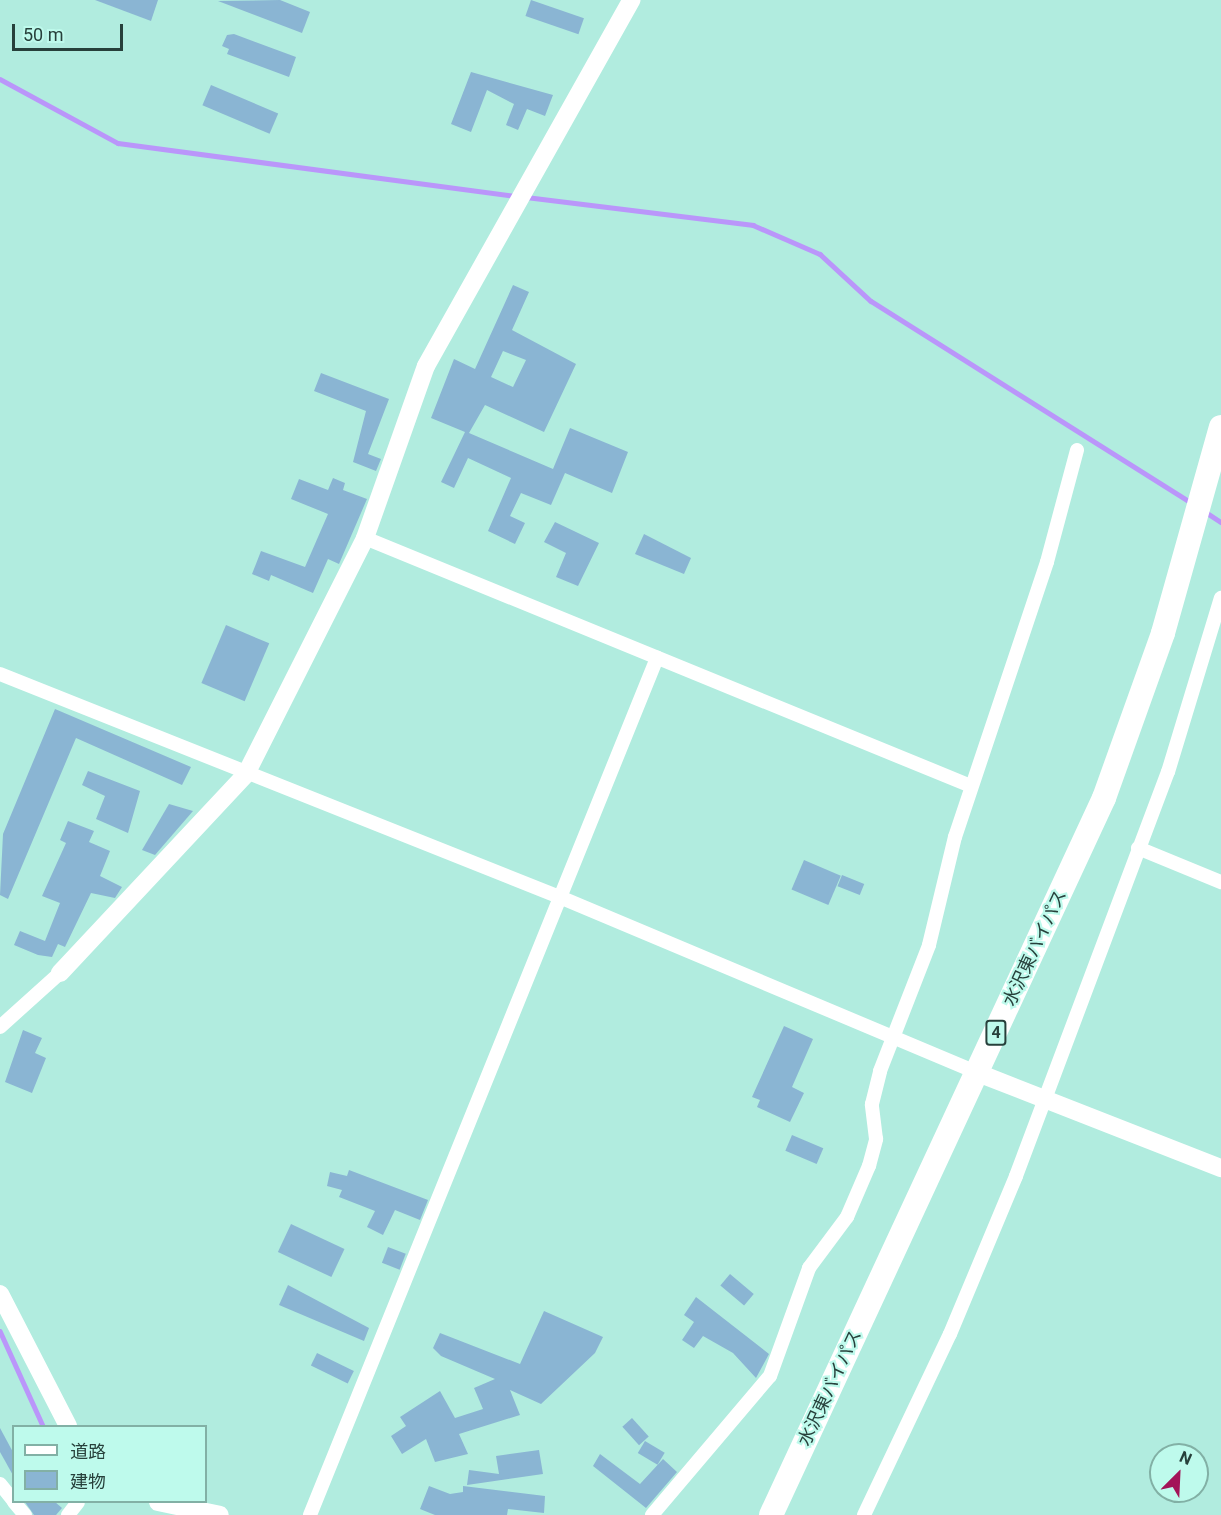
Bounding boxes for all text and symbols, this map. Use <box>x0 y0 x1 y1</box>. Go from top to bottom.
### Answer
scale bar <box>15 12 126 50</box>
text: 50 m <box>23 24 63 45</box>
street label: 水沢東バイパス <box>999 886 1071 1010</box>
road number: 4 <box>984 1020 1008 1046</box>
street label: 水沢東バイパス <box>794 1326 866 1450</box>
legend <box>12 1425 207 1503</box>
text: 道路 <box>70 1441 106 1462</box>
north arrow <box>1149 1443 1209 1503</box>
text: N <box>1177 1447 1195 1469</box>
text: 建物 <box>70 1471 106 1492</box>

